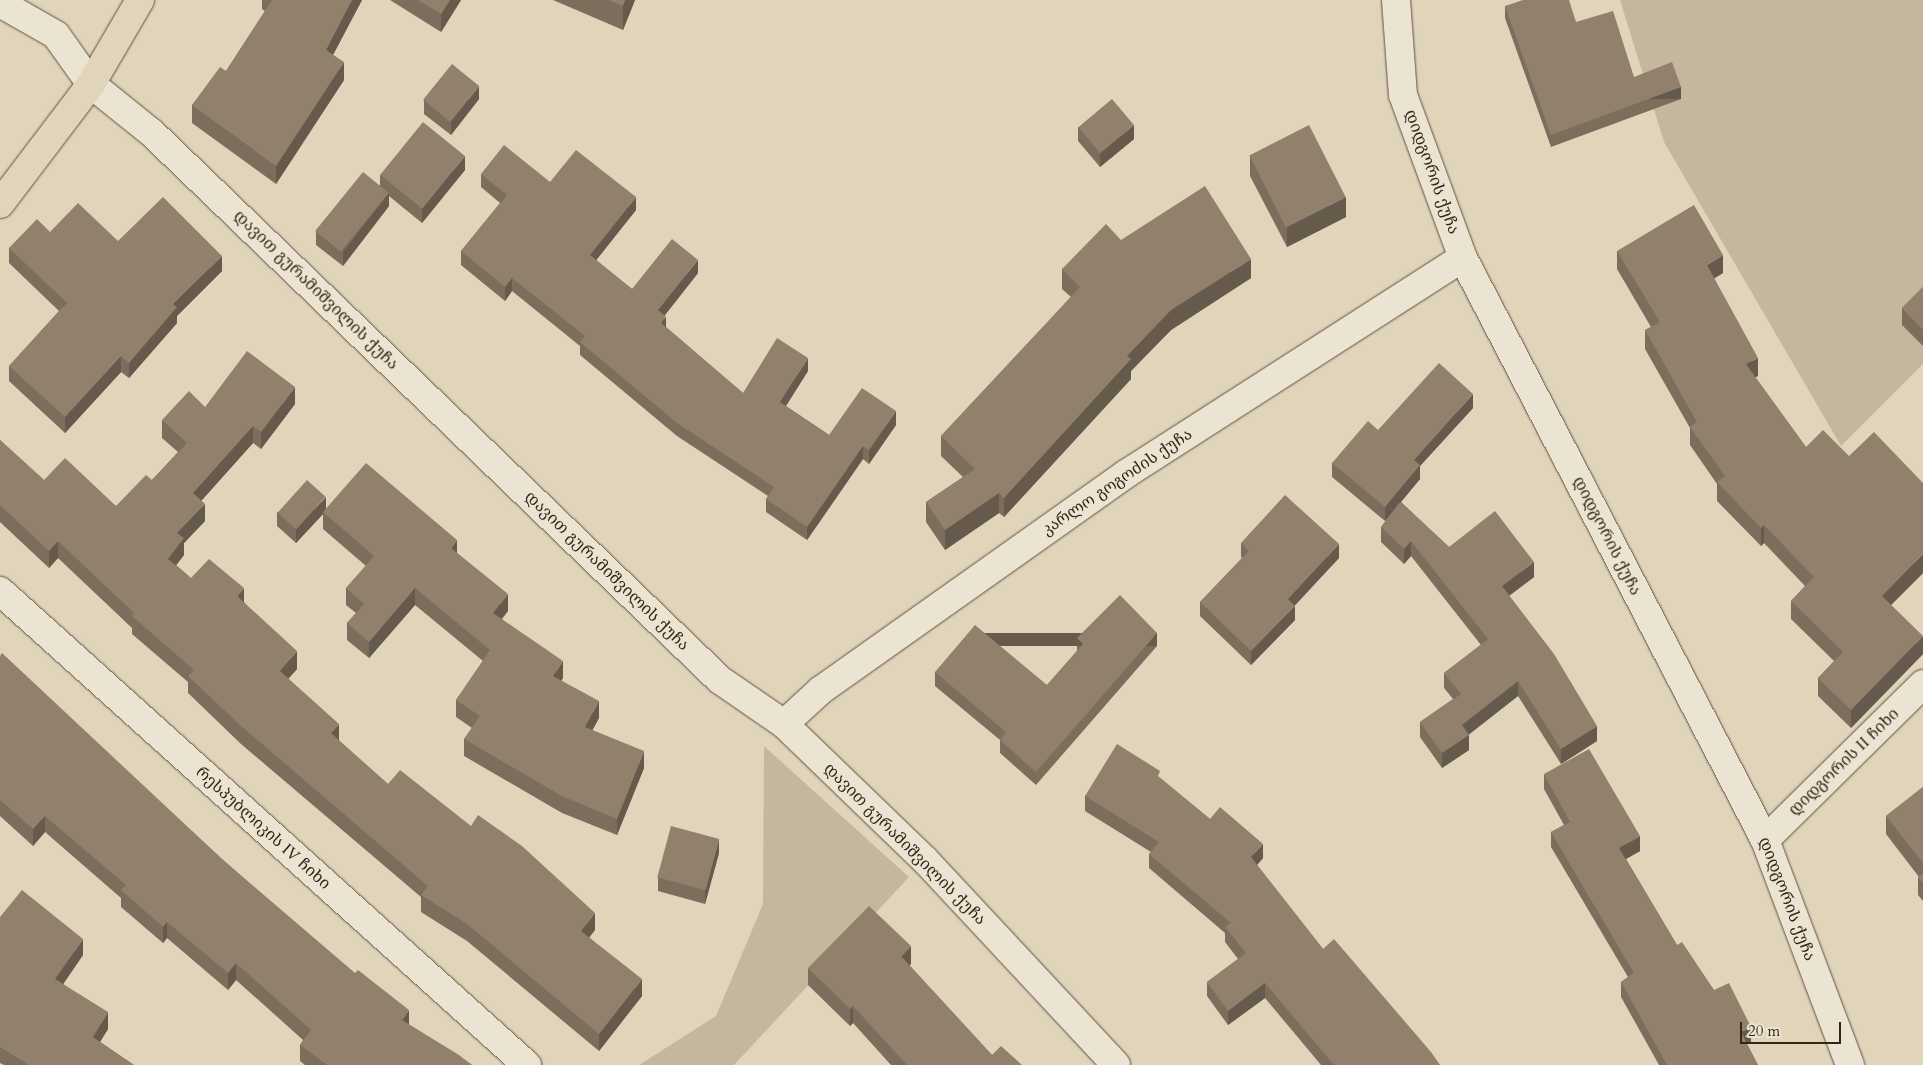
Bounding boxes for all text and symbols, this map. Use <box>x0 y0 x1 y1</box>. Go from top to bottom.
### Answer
street label: დიდგორის ქუჩა <box>1401 107 1463 237</box>
street label: დავით გურამიშვილის ქუჩა <box>230 206 402 374</box>
street label: კარლო გოგოძის ქუჩა <box>1038 424 1196 540</box>
street label: დიდგორის ქუჩა <box>1569 473 1645 599</box>
street label: დავით გურამიშვილის ქუჩა <box>521 487 693 655</box>
street label: დიდგორის II ჩიხი <box>1785 704 1903 820</box>
street label: დავით გურამიშვილის ქუჩა <box>820 759 990 929</box>
street label: რესპუბლიკის IV ჩიხი <box>192 762 334 894</box>
street label: დიდგორის ქუჩა <box>1755 834 1819 964</box>
scale bar <box>1743 1012 1844 1044</box>
text: 20 m <box>1748 1021 1780 1041</box>

